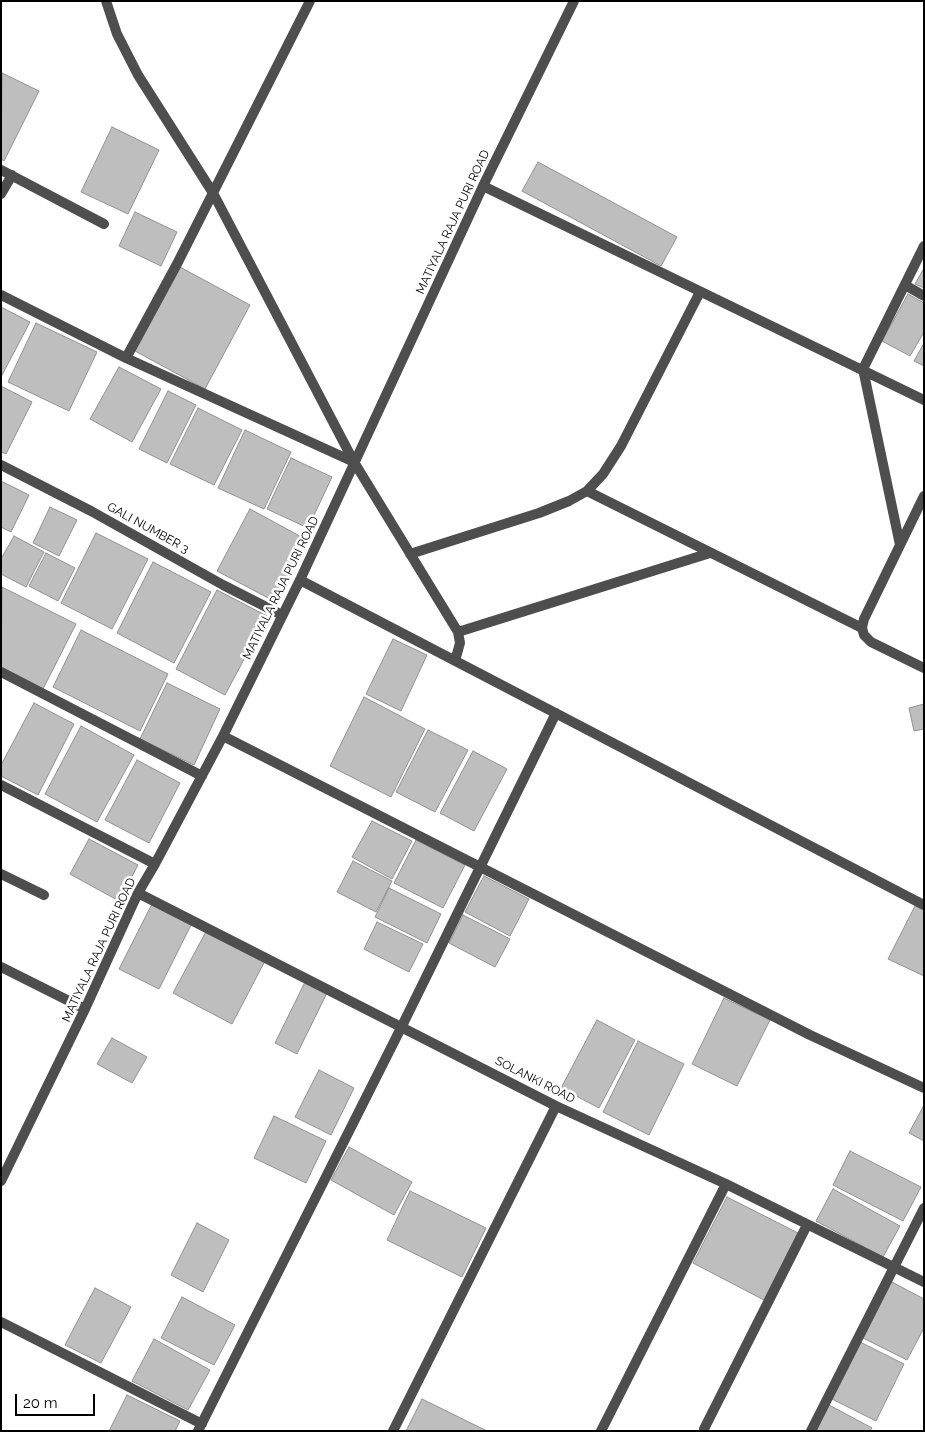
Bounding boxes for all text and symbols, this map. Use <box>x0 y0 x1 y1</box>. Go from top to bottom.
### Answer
street label: MATIYALA RAJA PURI ROAD <box>413 148 493 296</box>
street label: GALI NUMBER 3 <box>105 500 191 556</box>
street label: MATIYALA RAJA PURI ROAD <box>240 514 322 662</box>
street label: MATIYALA RAJA PURI ROAD <box>59 876 139 1024</box>
street label: SOLANKI ROAD <box>493 1054 577 1106</box>
scale bar <box>18 1384 98 1416</box>
text: 20 m <box>23 1394 58 1412</box>

